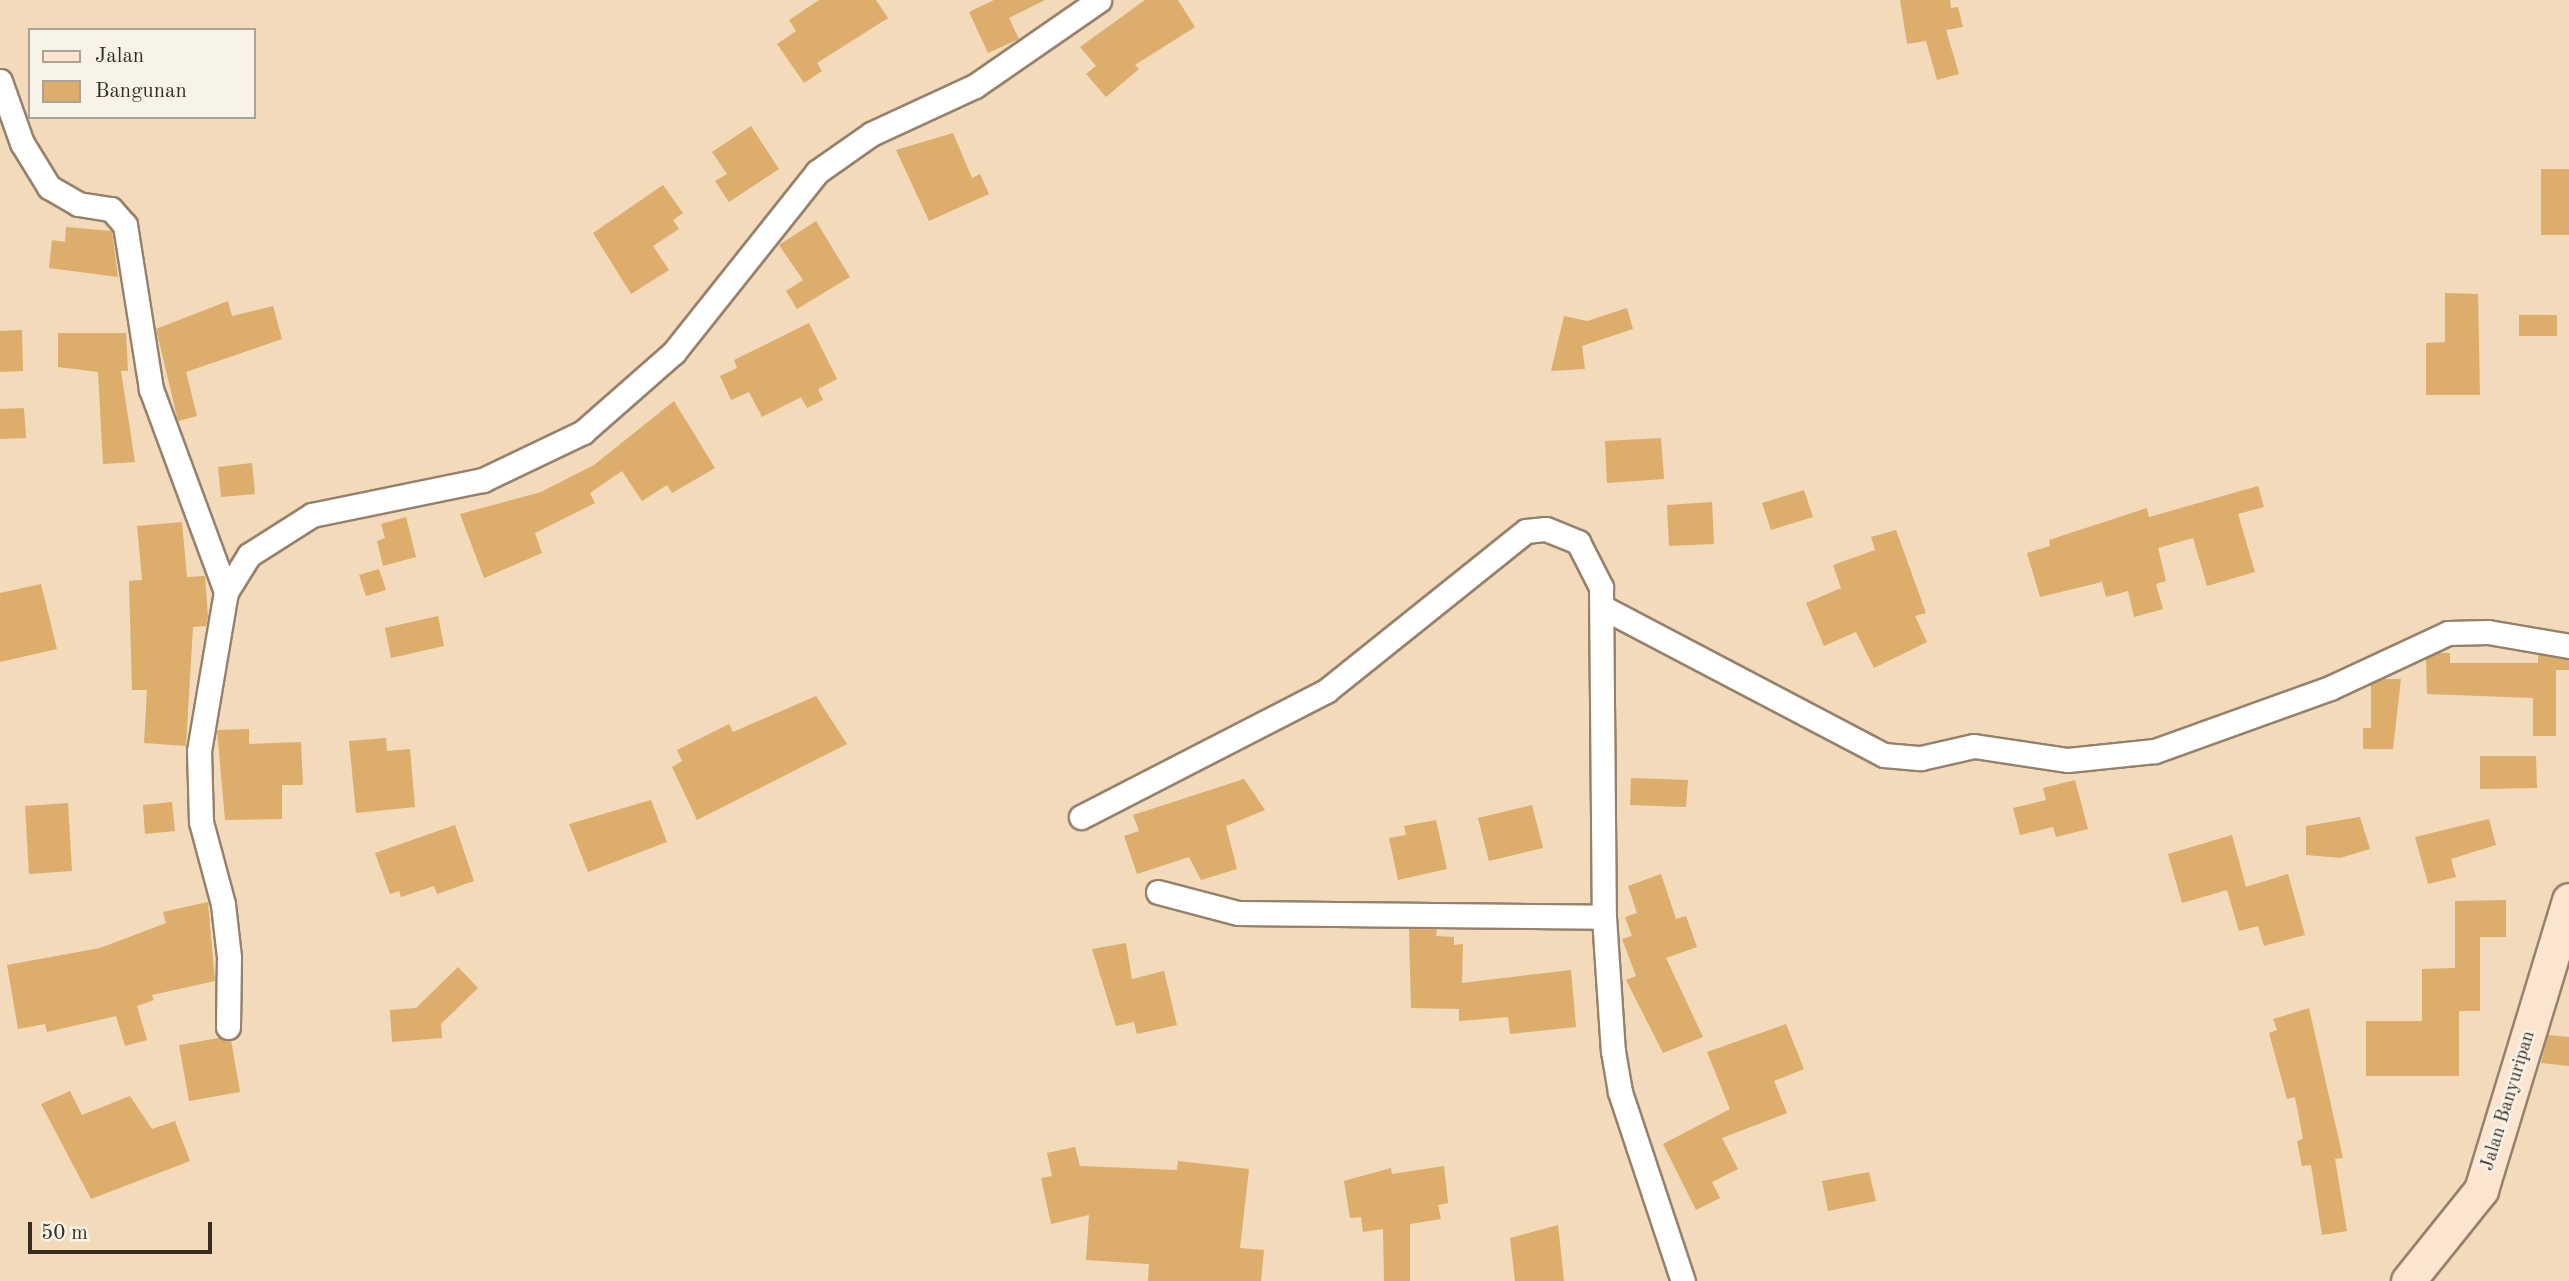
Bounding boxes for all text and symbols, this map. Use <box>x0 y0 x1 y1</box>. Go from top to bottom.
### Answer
legend <box>28 28 256 119</box>
text: Jalan <box>95 46 144 67</box>
text: Bangunan <box>95 81 187 102</box>
street label: Jalan Banyuripan <box>2477 1028 2541 1174</box>
scale bar <box>32 1208 215 1252</box>
text: 50 m <box>41 1223 88 1244</box>

